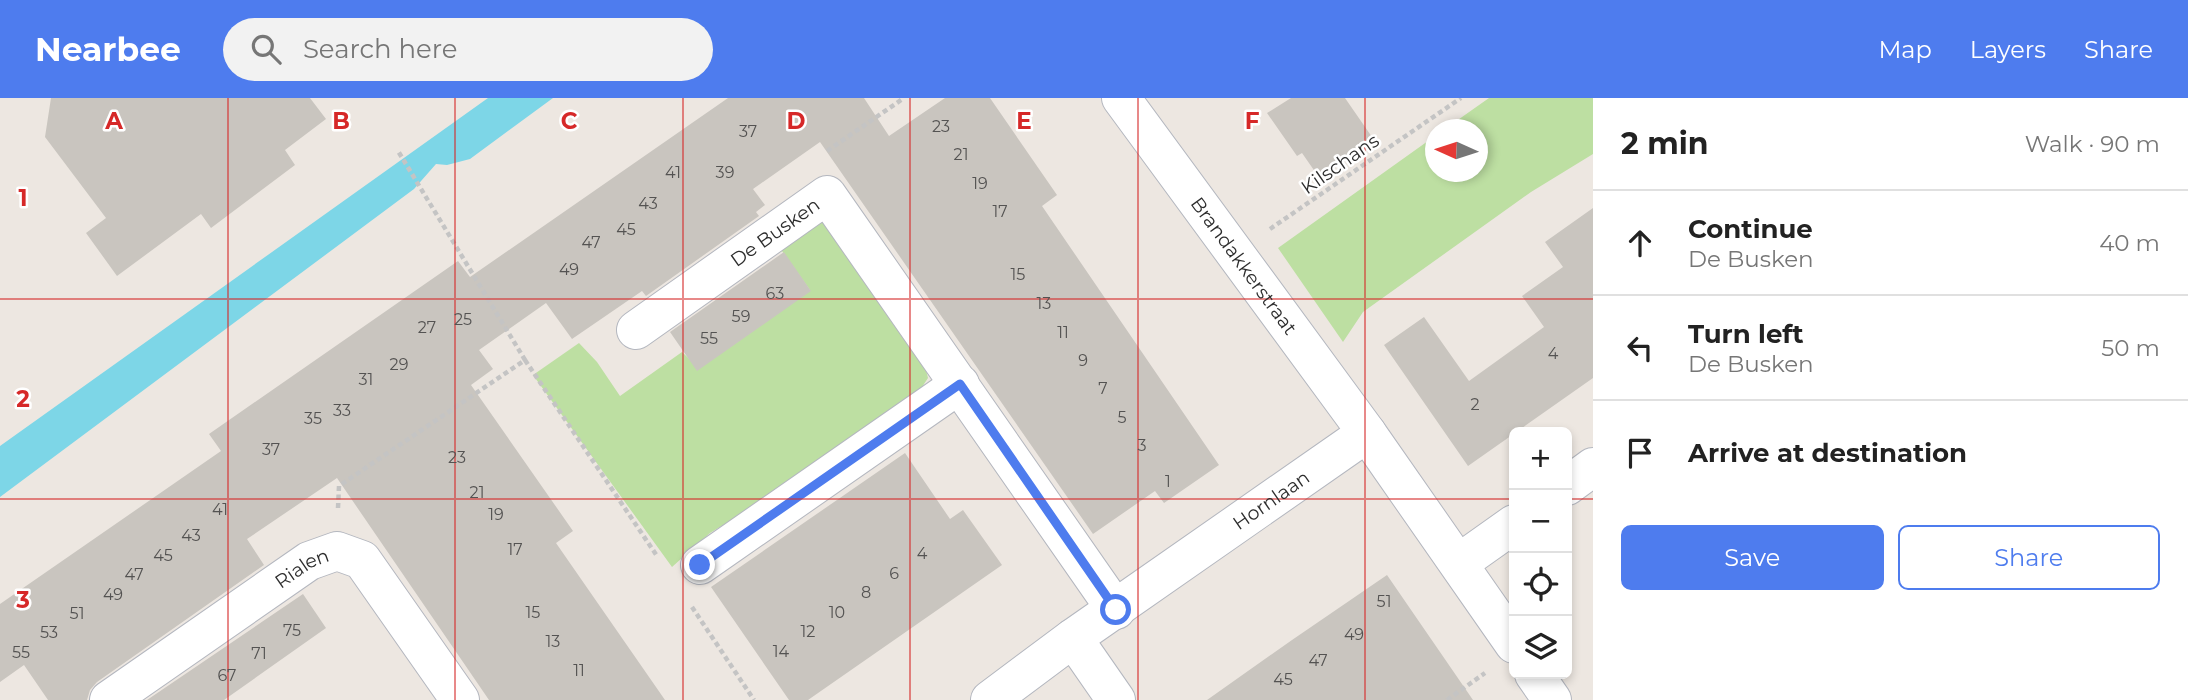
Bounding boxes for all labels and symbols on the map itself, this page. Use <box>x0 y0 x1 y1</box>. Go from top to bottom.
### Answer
text: A <box>104 107 123 135</box>
text: B <box>332 107 350 135</box>
text: C <box>561 107 578 135</box>
text: D <box>787 107 806 135</box>
text: E <box>1016 107 1032 135</box>
text: F <box>1245 107 1260 135</box>
house number: 23 <box>932 117 950 136</box>
north arrow <box>1425 119 1488 182</box>
house number: 37 <box>739 122 757 141</box>
street label: Kilschans <box>1297 129 1383 199</box>
house number: 21 <box>954 145 968 164</box>
house number: 41 <box>665 163 681 182</box>
house number: 39 <box>716 163 734 182</box>
house number: 19 <box>972 174 988 193</box>
text: 1 <box>18 184 28 212</box>
street label: Brandakkerstraat <box>1186 192 1302 339</box>
street label: De Busken <box>726 193 824 271</box>
house number: 43 <box>638 194 658 213</box>
house number: 17 <box>992 202 1008 221</box>
house number: 45 <box>616 220 636 239</box>
house number: 47 <box>581 233 601 252</box>
house number: 49 <box>559 260 579 279</box>
house number: 15 <box>1011 265 1025 284</box>
house number: 63 <box>766 284 784 303</box>
house number: 13 <box>1037 294 1051 313</box>
house number: 59 <box>732 307 750 326</box>
house number: 25 <box>454 310 472 329</box>
house number: 27 <box>418 318 436 337</box>
house number: 11 <box>1057 323 1069 342</box>
house number: 55 <box>700 329 718 348</box>
house number: 4 <box>1548 344 1559 363</box>
house number: 9 <box>1078 351 1088 370</box>
house number: 29 <box>390 355 408 374</box>
house number: 31 <box>359 370 373 389</box>
house number: 7 <box>1098 379 1108 398</box>
text: 2 <box>16 385 30 413</box>
house number: 2 <box>1470 395 1480 414</box>
house number: 33 <box>333 401 351 420</box>
house number: 5 <box>1117 408 1127 427</box>
house number: 35 <box>304 409 322 428</box>
house number: 3 <box>1137 436 1147 455</box>
house number: 37 <box>262 440 280 459</box>
house number: 23 <box>448 448 466 467</box>
street label: Hornlaan <box>1228 465 1314 535</box>
house number: 1 <box>1165 472 1171 491</box>
house number: 21 <box>470 483 484 502</box>
house number: 41 <box>212 500 228 519</box>
house number: 19 <box>488 505 504 524</box>
house number: 43 <box>181 526 201 545</box>
house number: 17 <box>507 540 523 559</box>
street label: Rialen <box>270 543 332 593</box>
house number: 4 <box>917 544 928 563</box>
house number: 45 <box>153 546 173 565</box>
route end <box>684 549 715 580</box>
house number: 6 <box>889 564 899 583</box>
house number: 47 <box>124 565 144 584</box>
house number: 8 <box>861 583 871 602</box>
house number: 49 <box>103 585 123 604</box>
text: 3 <box>15 586 30 614</box>
house number: 51 <box>1377 592 1391 611</box>
route start <box>1100 594 1131 625</box>
house number: 15 <box>526 603 540 622</box>
house number: 10 <box>829 603 845 622</box>
house number: 51 <box>70 604 84 623</box>
house number: 75 <box>283 621 301 640</box>
house number: 12 <box>801 622 815 641</box>
house number: 53 <box>40 623 58 642</box>
house number: 49 <box>1344 625 1364 644</box>
house number: 13 <box>546 632 560 651</box>
house number: 14 <box>773 642 790 661</box>
house number: 55 <box>12 643 30 662</box>
house number: 71 <box>251 644 267 663</box>
house number: 47 <box>1308 651 1328 670</box>
house number: 11 <box>573 661 585 680</box>
house number: 67 <box>217 666 237 685</box>
house number: 45 <box>1273 670 1293 689</box>

